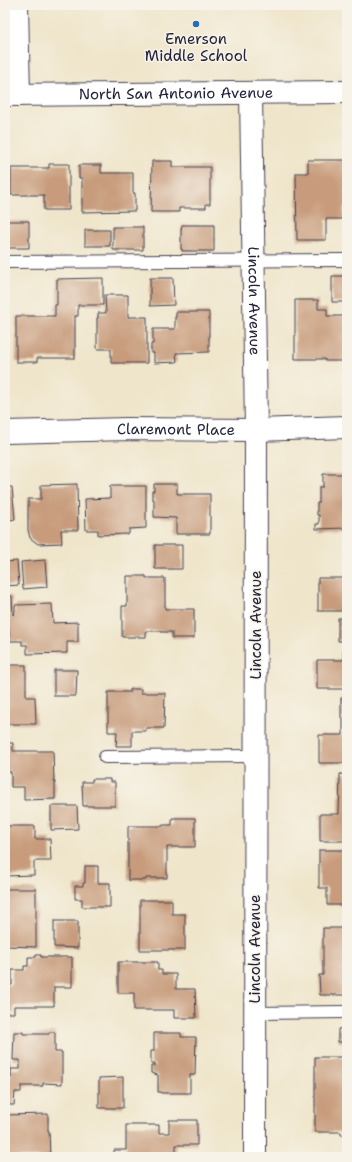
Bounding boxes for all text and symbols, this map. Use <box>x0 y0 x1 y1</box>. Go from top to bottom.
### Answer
marker: Emerson Middle School <box>191 19 201 29</box>
place label: Emerson Middle School <box>145 29 248 66</box>
street label: North San Antonio Avenue <box>79 83 273 104</box>
street label: Lincoln Avenue <box>243 246 265 356</box>
street label: Claremont Place <box>117 419 235 440</box>
street label: Lincoln Avenue <box>246 571 266 679</box>
street label: Lincoln Avenue <box>245 895 265 1003</box>

